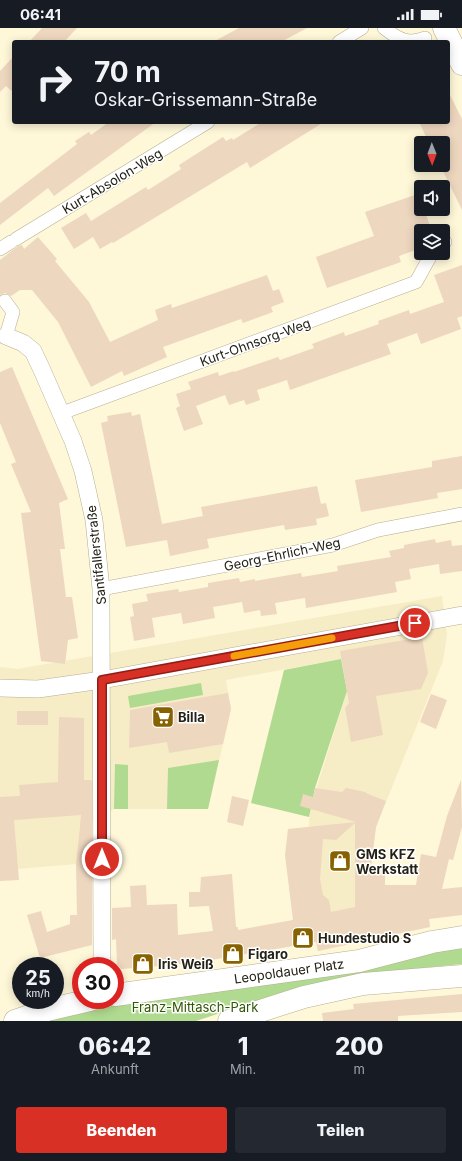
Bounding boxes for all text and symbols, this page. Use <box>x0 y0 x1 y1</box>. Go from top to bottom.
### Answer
text: 06:41 <box>20 5 61 24</box>
text: 70 m <box>94 55 161 89</box>
icon: right <box>28 56 80 108</box>
text: Oskar-Grissemann-Straße <box>94 89 317 110</box>
north arrow <box>414 136 450 172</box>
map controls <box>414 136 450 260</box>
street label: Kurt-Absolon-Weg <box>59 145 165 217</box>
button: sound <box>414 180 450 216</box>
button: layers <box>414 224 450 260</box>
street label: Kurt-Ohnsorg-Weg <box>197 315 313 369</box>
street label: Santifallerstraße <box>83 504 109 606</box>
street label: Georg-Ehrlich-Weg <box>222 534 342 574</box>
pin <box>398 606 432 640</box>
icon: arrive <box>404 612 426 634</box>
supermarket icon: Billa <box>150 704 176 730</box>
place label: Billa <box>178 709 205 725</box>
position arrow <box>81 838 123 880</box>
place label: GMS KFZ Werkstatt <box>356 846 419 877</box>
shop icon: GMS KFZ Werkstatt <box>327 848 353 874</box>
shop icon: Hundestudio S <box>290 925 316 951</box>
place label: Hundestudio S <box>318 930 411 946</box>
shop icon: Figaro <box>220 941 246 967</box>
place label: Figaro <box>248 946 288 962</box>
shop icon: Iris Weiß <box>130 951 156 977</box>
street label: Leopoldauer Platz <box>233 955 345 987</box>
place label: Iris Weiß <box>158 956 214 972</box>
speed limit sign: 30 <box>72 957 124 1009</box>
text: 25 <box>25 966 51 990</box>
text: km/h <box>26 987 50 999</box>
park label: Franz-Mittasch-Park <box>132 999 258 1015</box>
text: 06:42 <box>79 1032 151 1061</box>
text: 1 <box>238 1032 248 1061</box>
text: 200 <box>335 1032 383 1061</box>
text: Ankunft <box>91 1061 139 1077</box>
text: Min. <box>230 1061 256 1077</box>
text: m <box>353 1061 365 1077</box>
button: Beenden <box>16 1107 227 1153</box>
button: Teilen <box>235 1107 446 1153</box>

